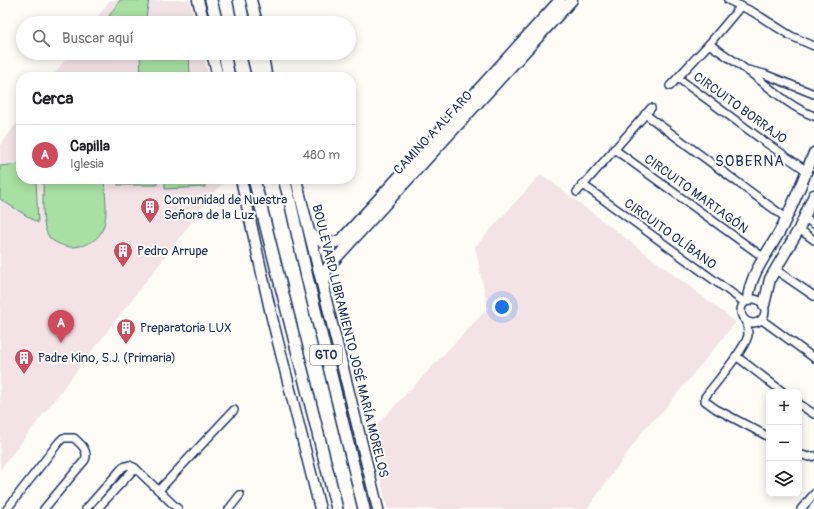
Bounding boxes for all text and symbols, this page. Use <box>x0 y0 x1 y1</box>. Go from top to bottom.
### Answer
search box <box>16 16 356 60</box>
icon: search <box>30 27 52 49</box>
text: Buscar aquí <box>62 29 134 48</box>
street label: CIRCUITO BORRAJO <box>690 69 790 147</box>
text: Cerca <box>32 88 73 109</box>
street label: CAMINO A ALFARO <box>390 88 476 178</box>
text: Capilla <box>70 137 110 156</box>
text: A <box>41 147 49 163</box>
text: 480 m <box>303 147 340 163</box>
street label: CIRCUITO MARTAGÓN <box>641 151 751 237</box>
district label: SOBERNA <box>715 152 785 171</box>
text: Iglesia <box>70 156 104 172</box>
place label: Comunidad de Nuestra Señora de la Luz <box>164 192 287 223</box>
street label: CIRCUITO OLÍBANO <box>621 195 719 273</box>
building icon: Comunidad de Nuestra Señora de la Luz <box>139 196 161 224</box>
street label: BOULEVARD LIBRAMIENTO JOSÉ MARÍA MORELOS <box>308 203 392 479</box>
building icon: Pedro Arrupe <box>112 240 134 268</box>
place label: Pedro Arrupe <box>137 243 209 259</box>
your location <box>492 297 512 317</box>
pin: A <box>48 310 74 343</box>
building icon: Preparatoria LUX <box>115 317 137 345</box>
place label: Preparatoria LUX <box>140 320 232 336</box>
road number: GTO <box>310 345 342 365</box>
building icon: Padre Kino, S.J. (Primaria) <box>13 347 35 375</box>
place label: Padre Kino, S.J. (Primaria) <box>38 350 176 366</box>
map controls <box>766 389 802 497</box>
button: + <box>766 389 802 425</box>
button: − <box>766 425 802 461</box>
button: layers <box>766 461 802 497</box>

